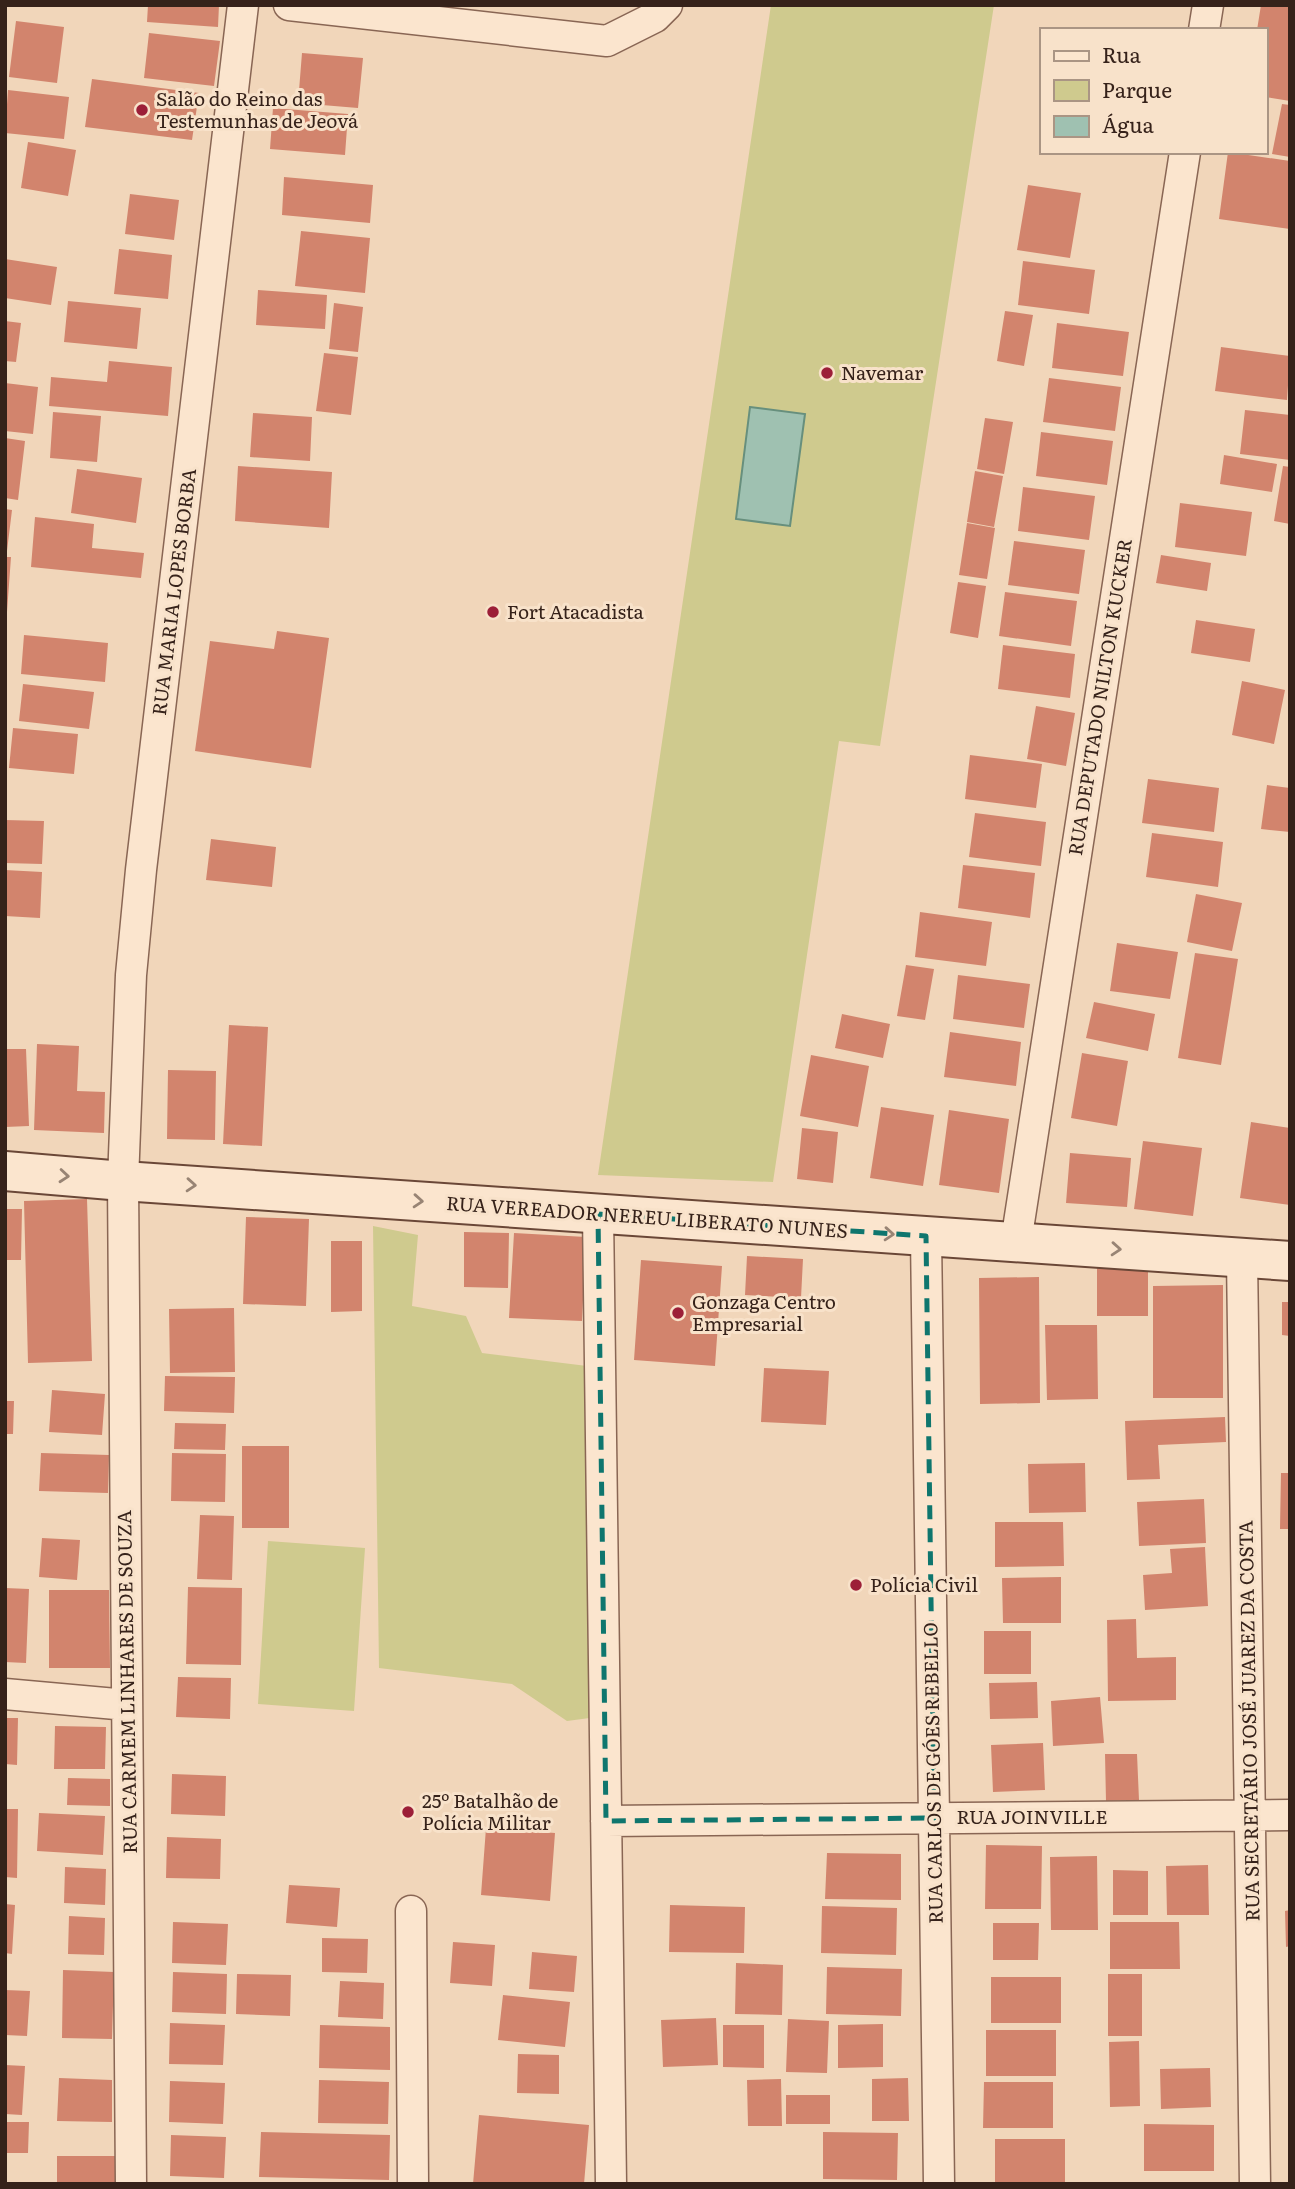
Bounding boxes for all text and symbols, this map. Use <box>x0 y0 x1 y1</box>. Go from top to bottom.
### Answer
legend <box>1040 28 1267 154</box>
text: Rua <box>1102 38 1142 69</box>
text: Parque <box>1102 73 1172 104</box>
place label: Salão do Reino das Testemunhas de Jeová <box>156 84 359 134</box>
marker: Salão do Reino das Testemunhas de Jeová <box>134 102 150 118</box>
text: Água <box>1102 108 1154 139</box>
place label: Navemar <box>841 358 923 386</box>
marker: Navemar <box>819 365 835 381</box>
street label: RUA MARIA LOPES BORBA <box>144 467 202 717</box>
street label: RUA DEPUTADO NILTON KUCKER <box>1060 536 1138 857</box>
place label: Fort Atacadista <box>507 597 645 625</box>
marker: Fort Atacadista <box>485 604 501 620</box>
one-way arrow <box>59 1168 70 1183</box>
one-way arrow <box>185 1178 196 1193</box>
street label: RUA VEREADOR NEREU LIBERATO NUNES <box>445 1188 849 1244</box>
one-way arrow <box>412 1193 423 1208</box>
one-way arrow <box>884 1226 895 1241</box>
one-way arrow <box>1111 1241 1122 1256</box>
place label: Gonzaga Centro Empresarial <box>692 1287 836 1337</box>
marker: Gonzaga Centro Empresarial <box>670 1305 686 1321</box>
street label: RUA CARMEM LINHARES DE SOUZA <box>109 1510 143 1854</box>
street label: RUA SECRETÁRIO JOSÉ JUAREZ DA COSTA <box>1231 1520 1265 1922</box>
place label: Polícia Civil <box>870 1570 978 1598</box>
marker: Polícia Civil <box>848 1577 864 1593</box>
street label: RUA CARLOS DE GÓES REBELLO <box>915 1622 949 1924</box>
place label: 25º Batalhão de Polícia Militar <box>422 1786 559 1836</box>
street label: RUA JOINVILLE <box>956 1802 1108 1830</box>
marker: 25º Batalhão de Polícia Militar <box>400 1804 416 1820</box>

